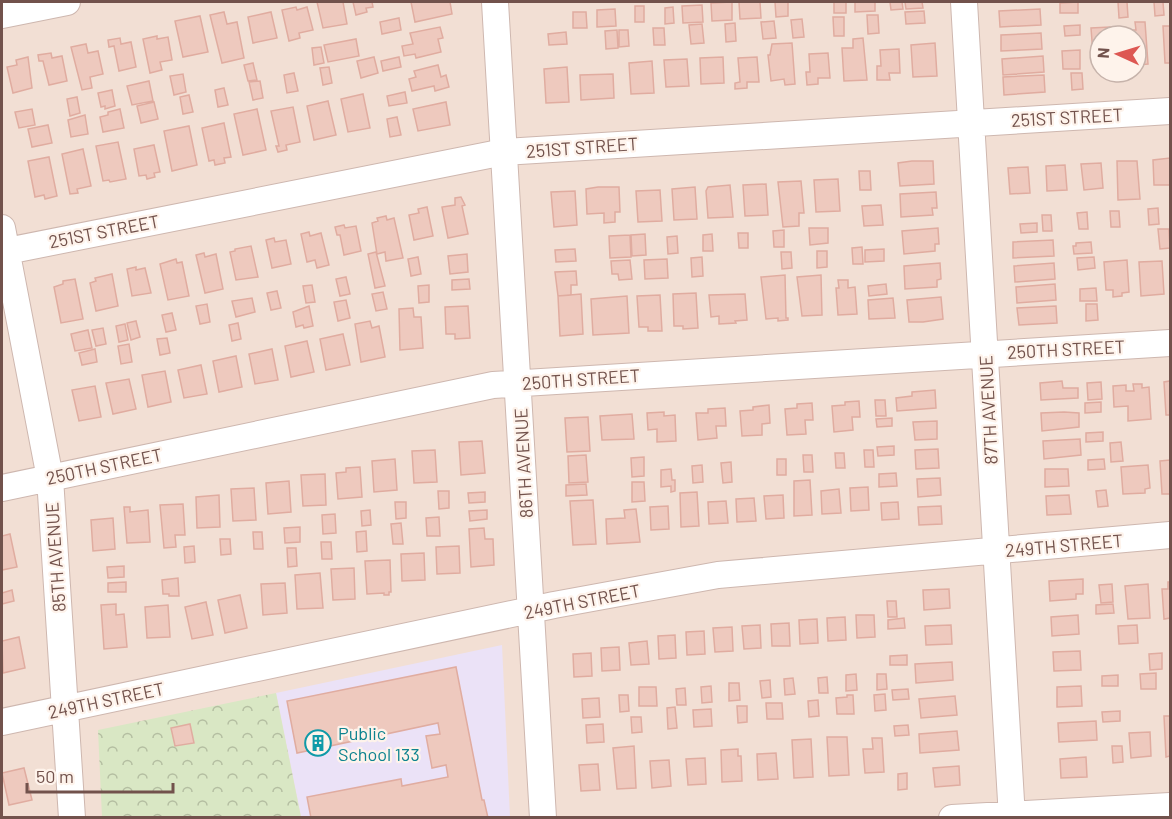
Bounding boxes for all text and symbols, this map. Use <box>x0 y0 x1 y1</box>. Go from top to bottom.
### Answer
north arrow <box>1088 24 1148 84</box>
text: N <box>1093 47 1112 59</box>
street label: 251ST STREET <box>1010 103 1124 131</box>
street label: 251ST STREET <box>525 132 639 162</box>
street label: 251ST STREET <box>47 210 161 252</box>
street label: 250TH STREET <box>1006 335 1126 363</box>
street label: 87TH AVENUE <box>974 355 1002 465</box>
street label: 250TH STREET <box>521 364 641 394</box>
street label: 86TH AVENUE <box>509 407 537 519</box>
street label: 250TH STREET <box>44 443 164 489</box>
street label: 85TH AVENUE <box>40 501 70 613</box>
street label: 249TH STREET <box>1004 529 1124 561</box>
street label: 249TH STREET <box>522 579 642 623</box>
street label: 249TH STREET <box>46 677 166 723</box>
place label: Public School 133 <box>338 722 420 765</box>
building icon: Public School 133 <box>303 728 333 758</box>
scale bar <box>27 756 172 794</box>
text: 50 m <box>36 765 74 787</box>

